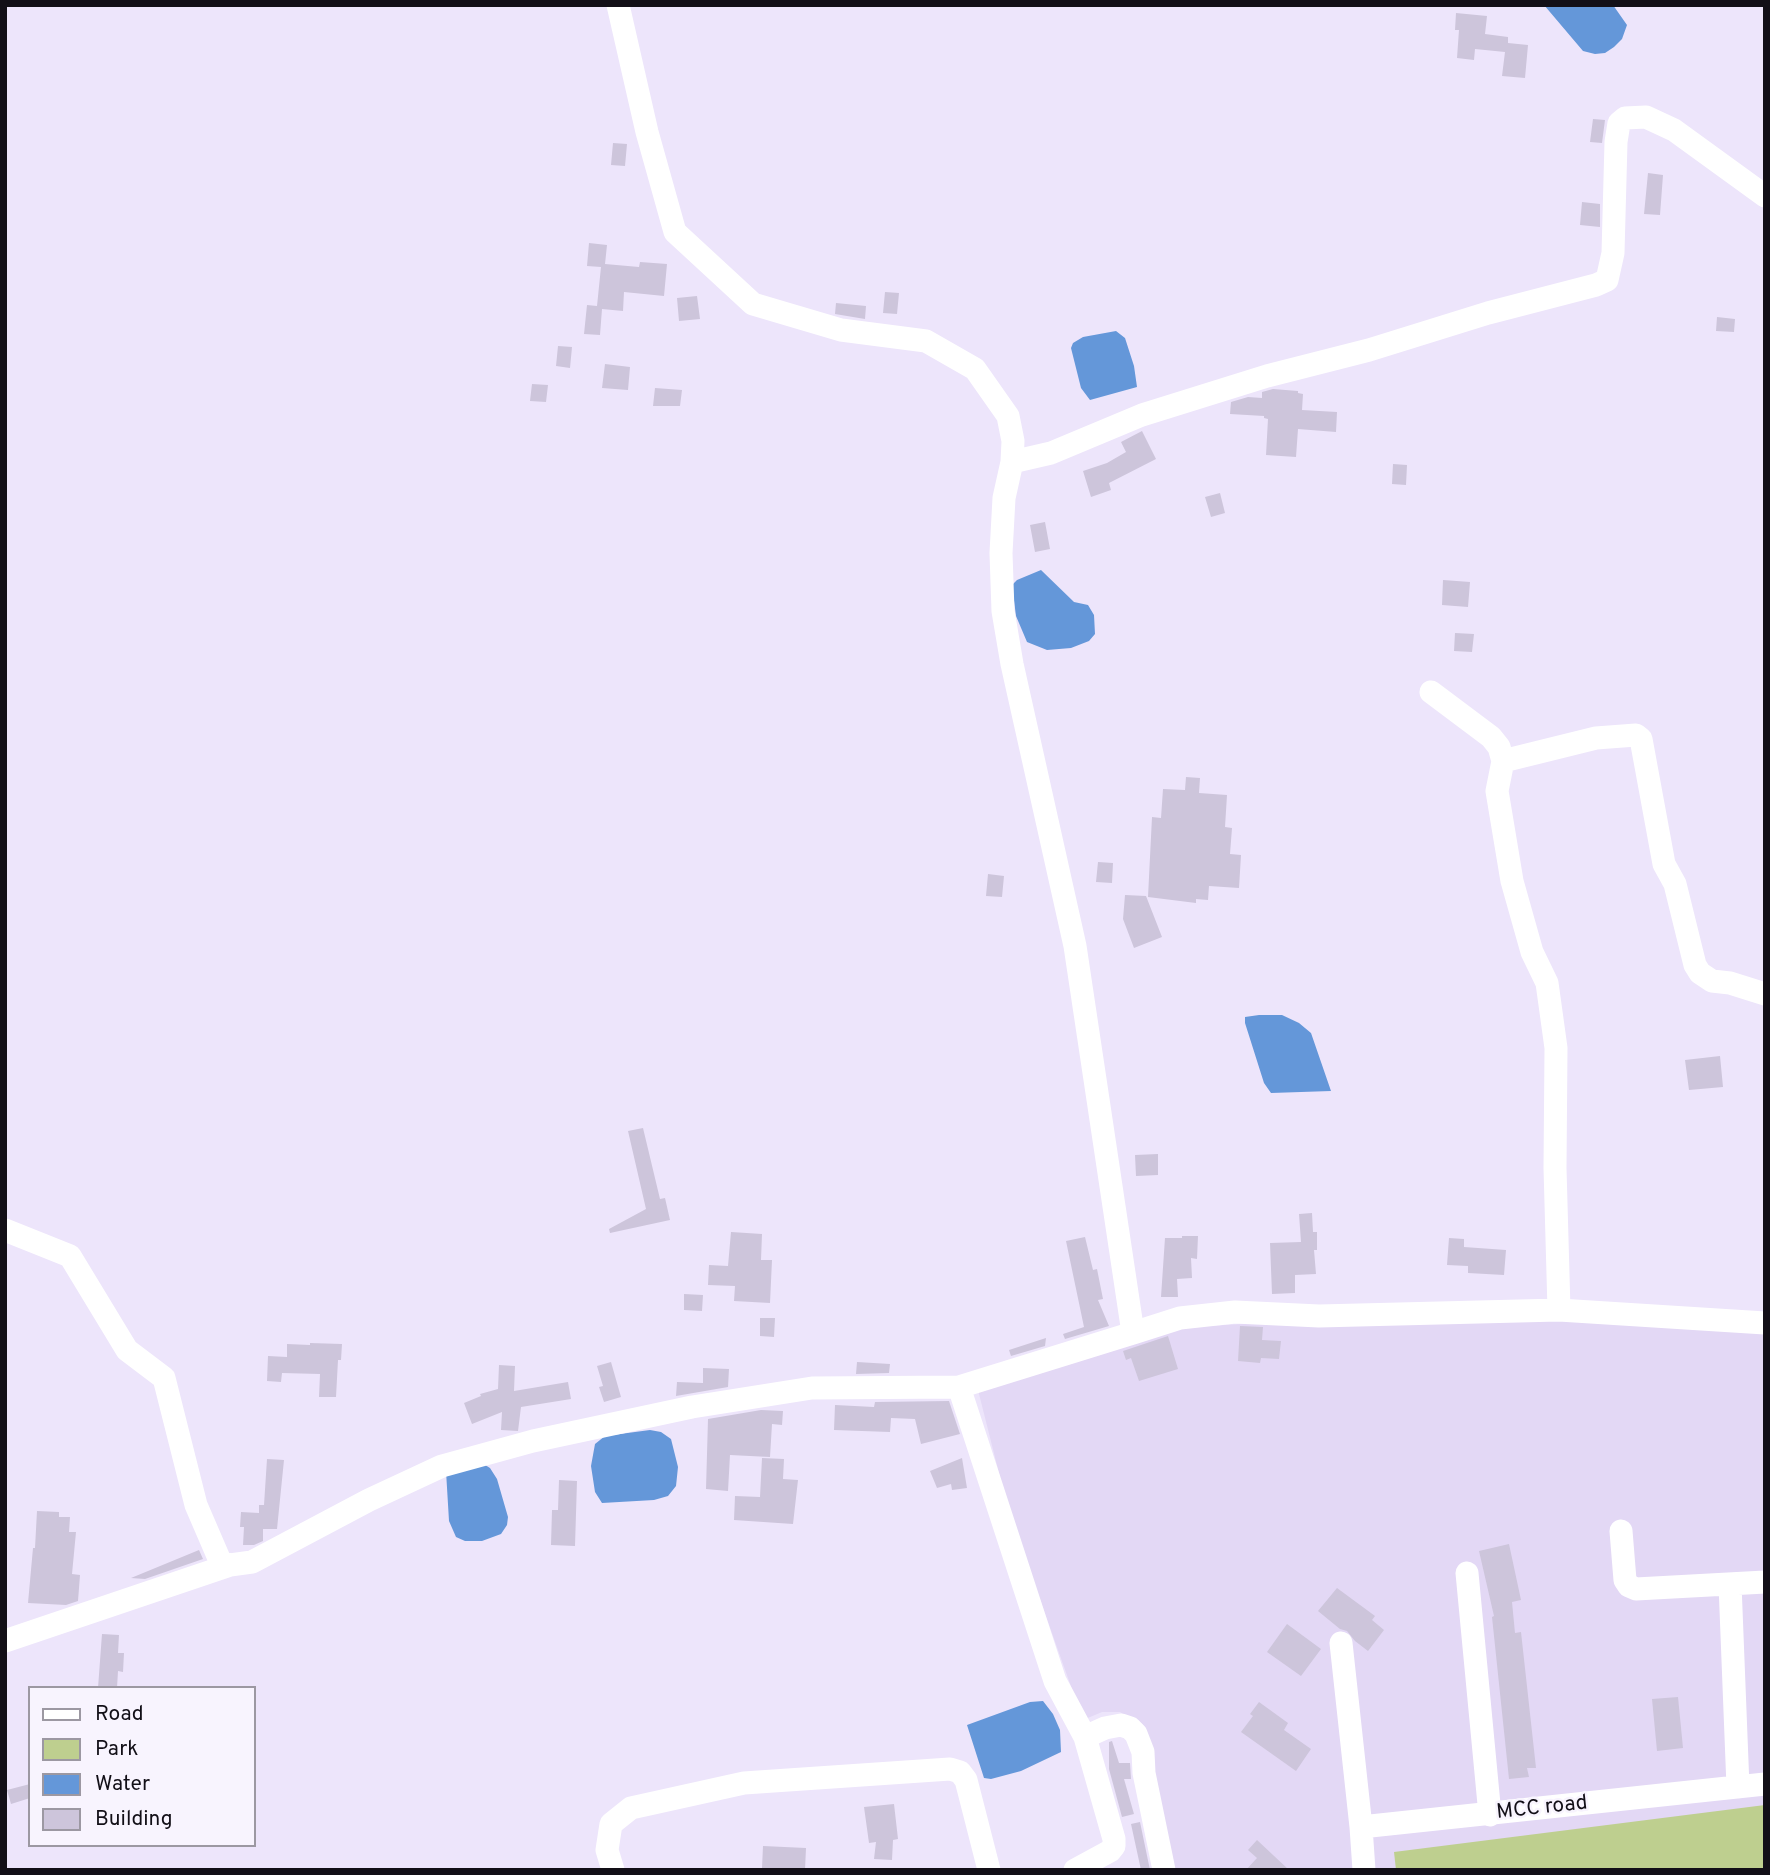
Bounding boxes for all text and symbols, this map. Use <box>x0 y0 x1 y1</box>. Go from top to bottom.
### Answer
legend <box>28 1686 256 1847</box>
text: Road <box>95 1701 144 1728</box>
text: Park <box>95 1736 138 1763</box>
text: Water <box>95 1771 150 1798</box>
street label: MCC road <box>1495 1792 1589 1826</box>
text: Building <box>95 1806 173 1833</box>

